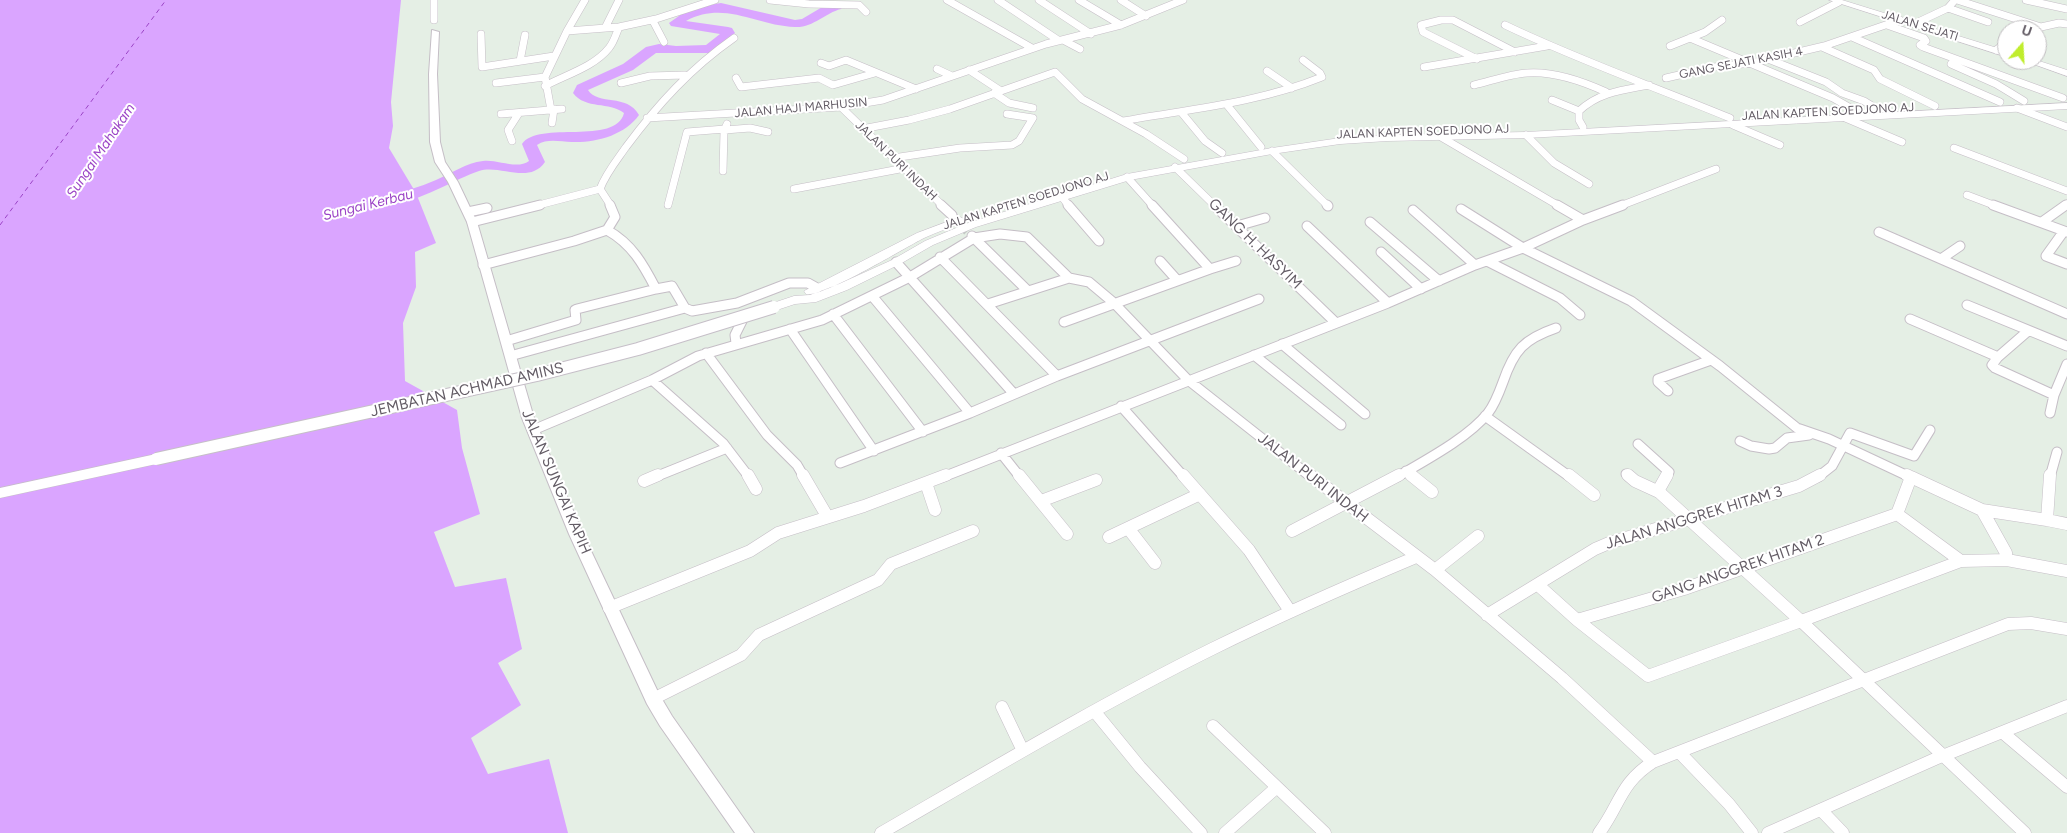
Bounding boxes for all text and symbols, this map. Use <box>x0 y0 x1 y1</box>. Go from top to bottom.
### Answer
street label: JALAN SEJATI <box>1880 8 1960 44</box>
north arrow <box>1997 20 2047 70</box>
text: U <box>2019 22 2034 41</box>
street label: GANG SEJATI KASIH 4 <box>1678 44 1804 82</box>
street label: JALAN HAJI MARHUSIN <box>734 95 868 121</box>
street label: JALAN KAPTEN SOEDJONO AJ <box>1741 100 1915 124</box>
water label: Sungai Mahakam <box>63 101 139 201</box>
street label: JALAN PURI INDAH <box>852 118 940 204</box>
street label: JALAN KAPTEN SOEDJONO AJ <box>1336 122 1510 142</box>
street label: JALAN KAPTEN SOEDJONO AJ <box>941 169 1111 233</box>
water label: Sungai Kerbau <box>321 186 415 224</box>
street label: GANG H. HASYIM <box>1205 195 1305 293</box>
street label: JEMBATAN ACHMAD AMINS <box>369 359 565 421</box>
street label: JALAN SUNGAI KAPIH <box>517 407 595 557</box>
street label: JALAN PURI INDAH <box>1254 429 1372 527</box>
street label: JALAN ANGGREK HITAM 3 <box>1603 482 1785 554</box>
street label: GANG ANGGREK HITAM 2 <box>1649 531 1827 607</box>

